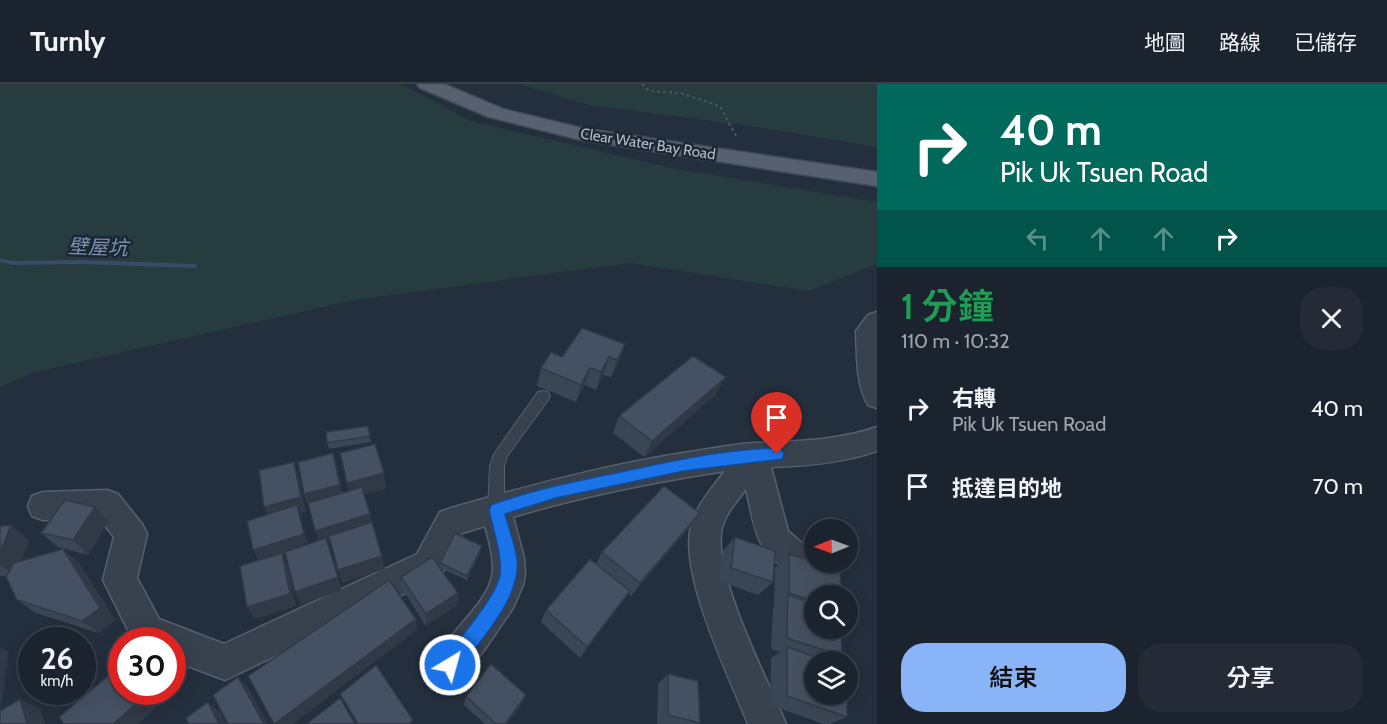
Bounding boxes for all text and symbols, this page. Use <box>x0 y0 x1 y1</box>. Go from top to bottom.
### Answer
text: Turnly <box>30 24 106 58</box>
text: 地圖 <box>1144 30 1186 55</box>
text: 路線 <box>1219 30 1261 55</box>
text: 已儲存 <box>1294 30 1357 55</box>
text: 40 m <box>1000 104 1102 156</box>
icon: right <box>901 108 979 186</box>
street label: Clear Water Bay Road <box>579 124 717 164</box>
text: Pik Uk Tsuen Road <box>1000 156 1208 189</box>
icon: left <box>1021 222 1054 255</box>
icon: ahead <box>1084 222 1117 255</box>
icon: ahead <box>1147 222 1180 255</box>
icon: right <box>1210 222 1243 255</box>
water label: 壁屋坑 <box>68 234 131 260</box>
text: 1 分鐘 <box>901 284 994 328</box>
button: close <box>1300 287 1363 350</box>
text: 110 m · 10:32 <box>901 329 1010 353</box>
text: 右轉 <box>952 385 996 412</box>
pin <box>751 392 802 454</box>
icon: right <box>901 392 934 425</box>
text: 40 m <box>1311 395 1363 422</box>
icon: arrive <box>760 401 793 434</box>
text: Pik Uk Tsuen Road <box>952 412 1106 436</box>
icon: arrive <box>901 470 934 503</box>
text: 70 m <box>1313 473 1363 500</box>
text: 抵達目的地 <box>952 475 1062 502</box>
north arrow <box>804 519 858 573</box>
map controls <box>804 519 858 705</box>
button: search <box>804 585 858 639</box>
speed limit sign: 30 <box>108 627 186 705</box>
position arrow <box>418 633 482 697</box>
text: 26 <box>41 640 73 677</box>
button: 結束 <box>901 643 1126 712</box>
button: 分享 <box>1138 643 1363 712</box>
button: layers <box>804 651 858 705</box>
text: km/h <box>41 672 73 690</box>

